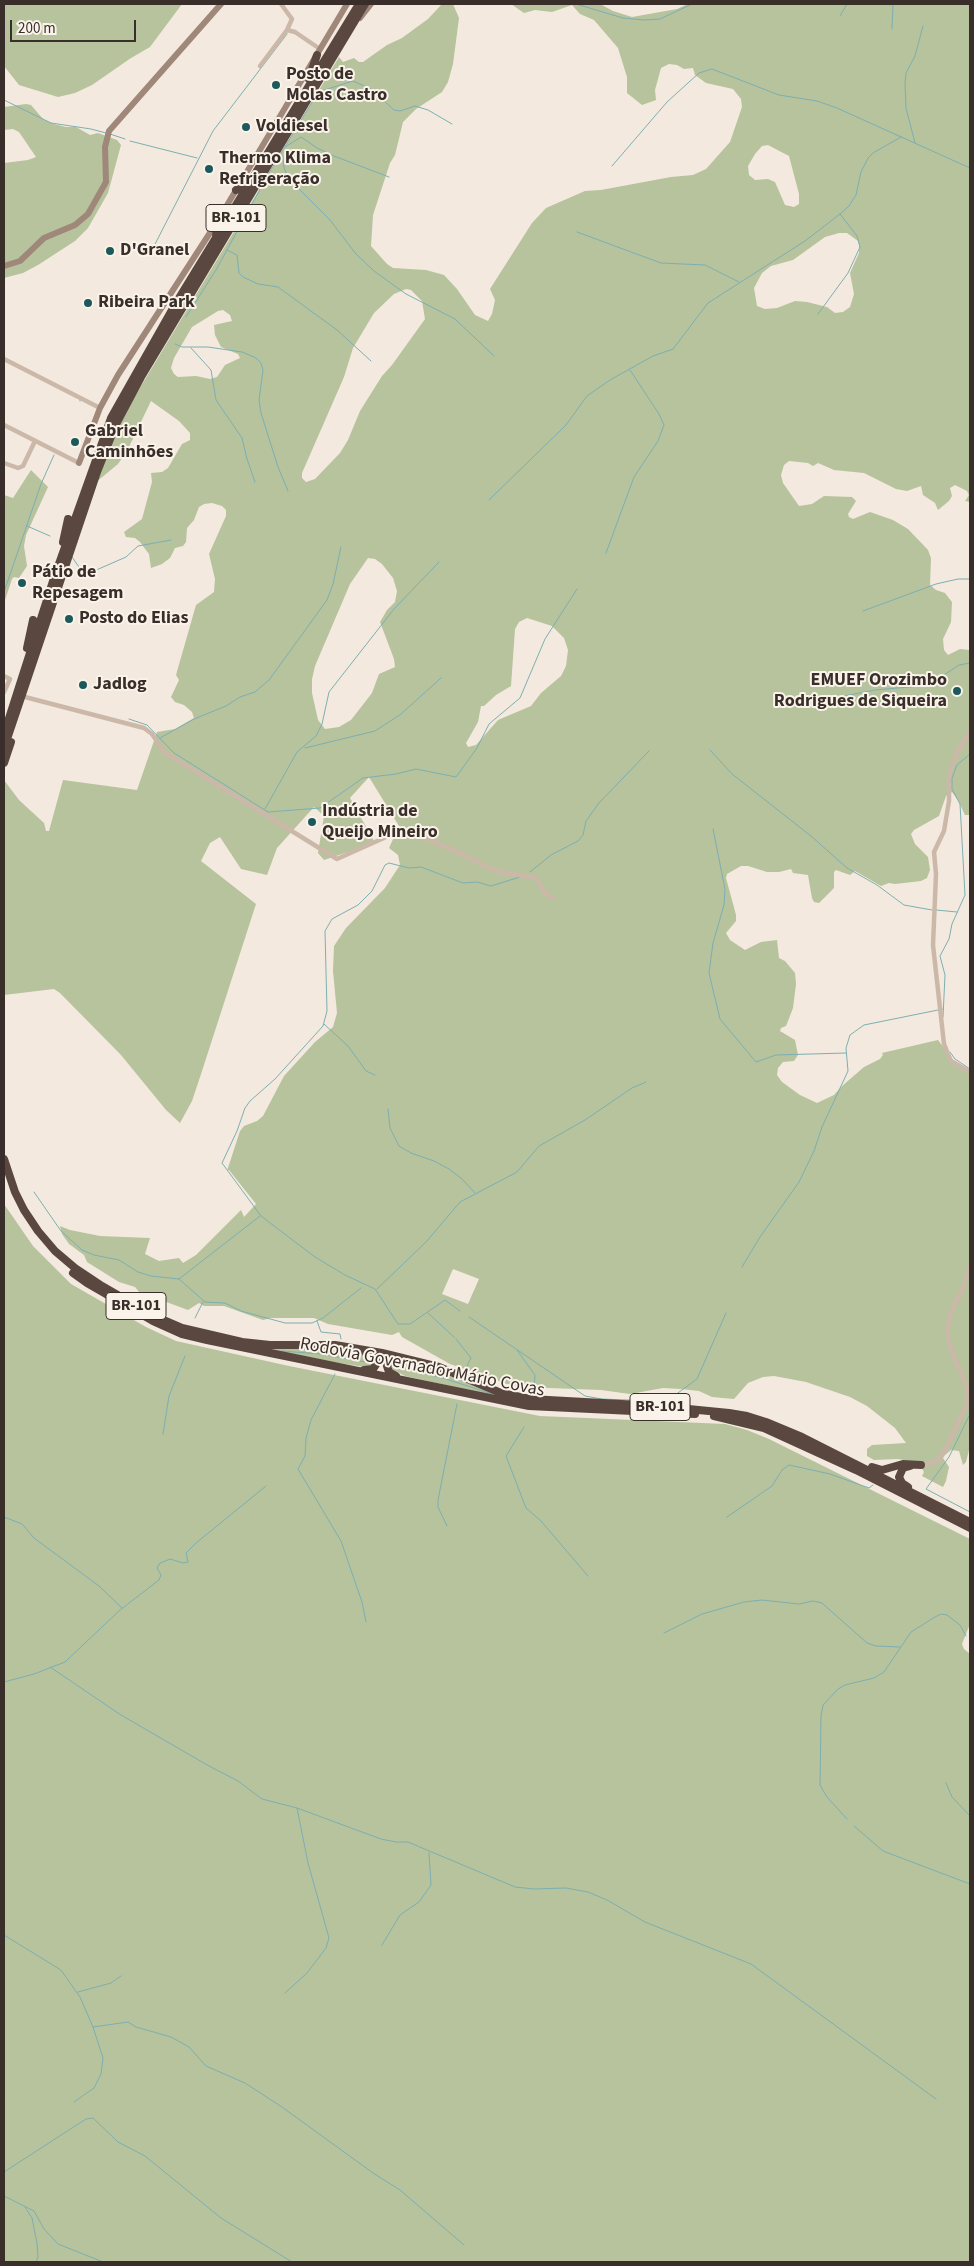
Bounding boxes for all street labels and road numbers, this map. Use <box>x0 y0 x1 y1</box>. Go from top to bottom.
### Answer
road number: BR-101 <box>206 204 266 232</box>
road number: BR-101 <box>106 1292 166 1320</box>
street label: Rodovia Governador Mário Covas <box>298 1334 546 1402</box>
road number: BR-101 <box>630 1394 690 1420</box>

